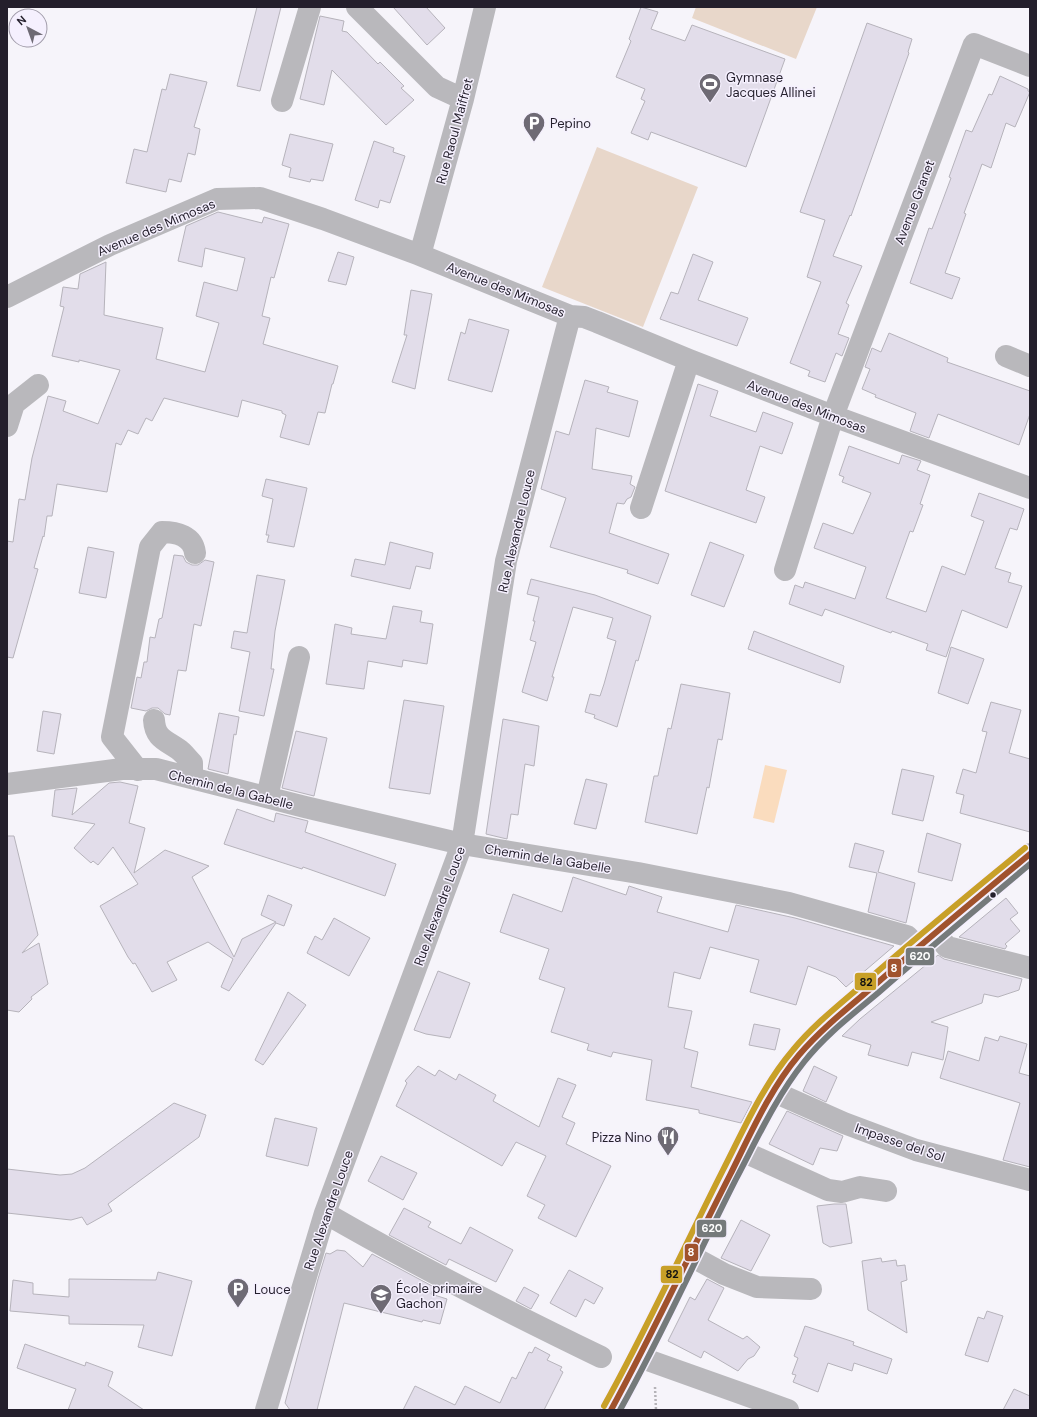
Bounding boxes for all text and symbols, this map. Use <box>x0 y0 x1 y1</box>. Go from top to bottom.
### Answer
north arrow <box>8 8 48 48</box>
text: N <box>14 13 29 28</box>
place label: Gymnase Jacques Allinei <box>726 69 816 101</box>
sports icon: Gymnase Jacques Allinei <box>697 71 723 104</box>
street label: Rue Raoul Maiffret <box>432 76 477 186</box>
parking icon: Pepino <box>521 110 547 143</box>
place label: Pepino <box>550 115 591 132</box>
street label: Avenue Granet <box>891 158 938 247</box>
street label: Avenue des Mimosas <box>95 195 218 260</box>
street label: Avenue des Mimosas <box>444 258 568 321</box>
street label: Avenue des Mimosas <box>745 376 869 437</box>
street label: Rue Alexandre Louce <box>494 468 539 594</box>
street label: Chemin de la Gabelle <box>167 766 295 813</box>
street label: Chemin de la Gabelle <box>483 840 612 877</box>
street label: Rue Alexandre Louce <box>410 844 469 968</box>
unlabelled marker <box>988 890 998 900</box>
line badge: 620 <box>905 947 935 966</box>
text: 620 <box>910 949 931 963</box>
line badge: 8 <box>887 958 902 978</box>
text: 8 <box>891 961 898 975</box>
line badge: 82 <box>854 972 877 991</box>
text: 82 <box>859 975 873 989</box>
street label: Impasse del Sol <box>853 1119 947 1166</box>
restaurant icon: Pizza Nino <box>655 1124 681 1157</box>
place label: Pizza Nino <box>592 1129 652 1146</box>
street label: Rue Alexandre Louce <box>300 1148 357 1272</box>
line badge: 620 <box>696 1219 727 1238</box>
text: 620 <box>702 1221 723 1235</box>
line badge: 8 <box>684 1243 699 1262</box>
text: 8 <box>688 1245 695 1259</box>
line badge: 82 <box>660 1265 683 1284</box>
text: 82 <box>665 1267 679 1281</box>
parking icon: Louce <box>225 1276 251 1309</box>
place label: École primaire Gachon <box>396 1279 482 1312</box>
place label: Louce <box>254 1281 291 1298</box>
school or university icon: École primaire Gachon <box>368 1282 394 1315</box>

